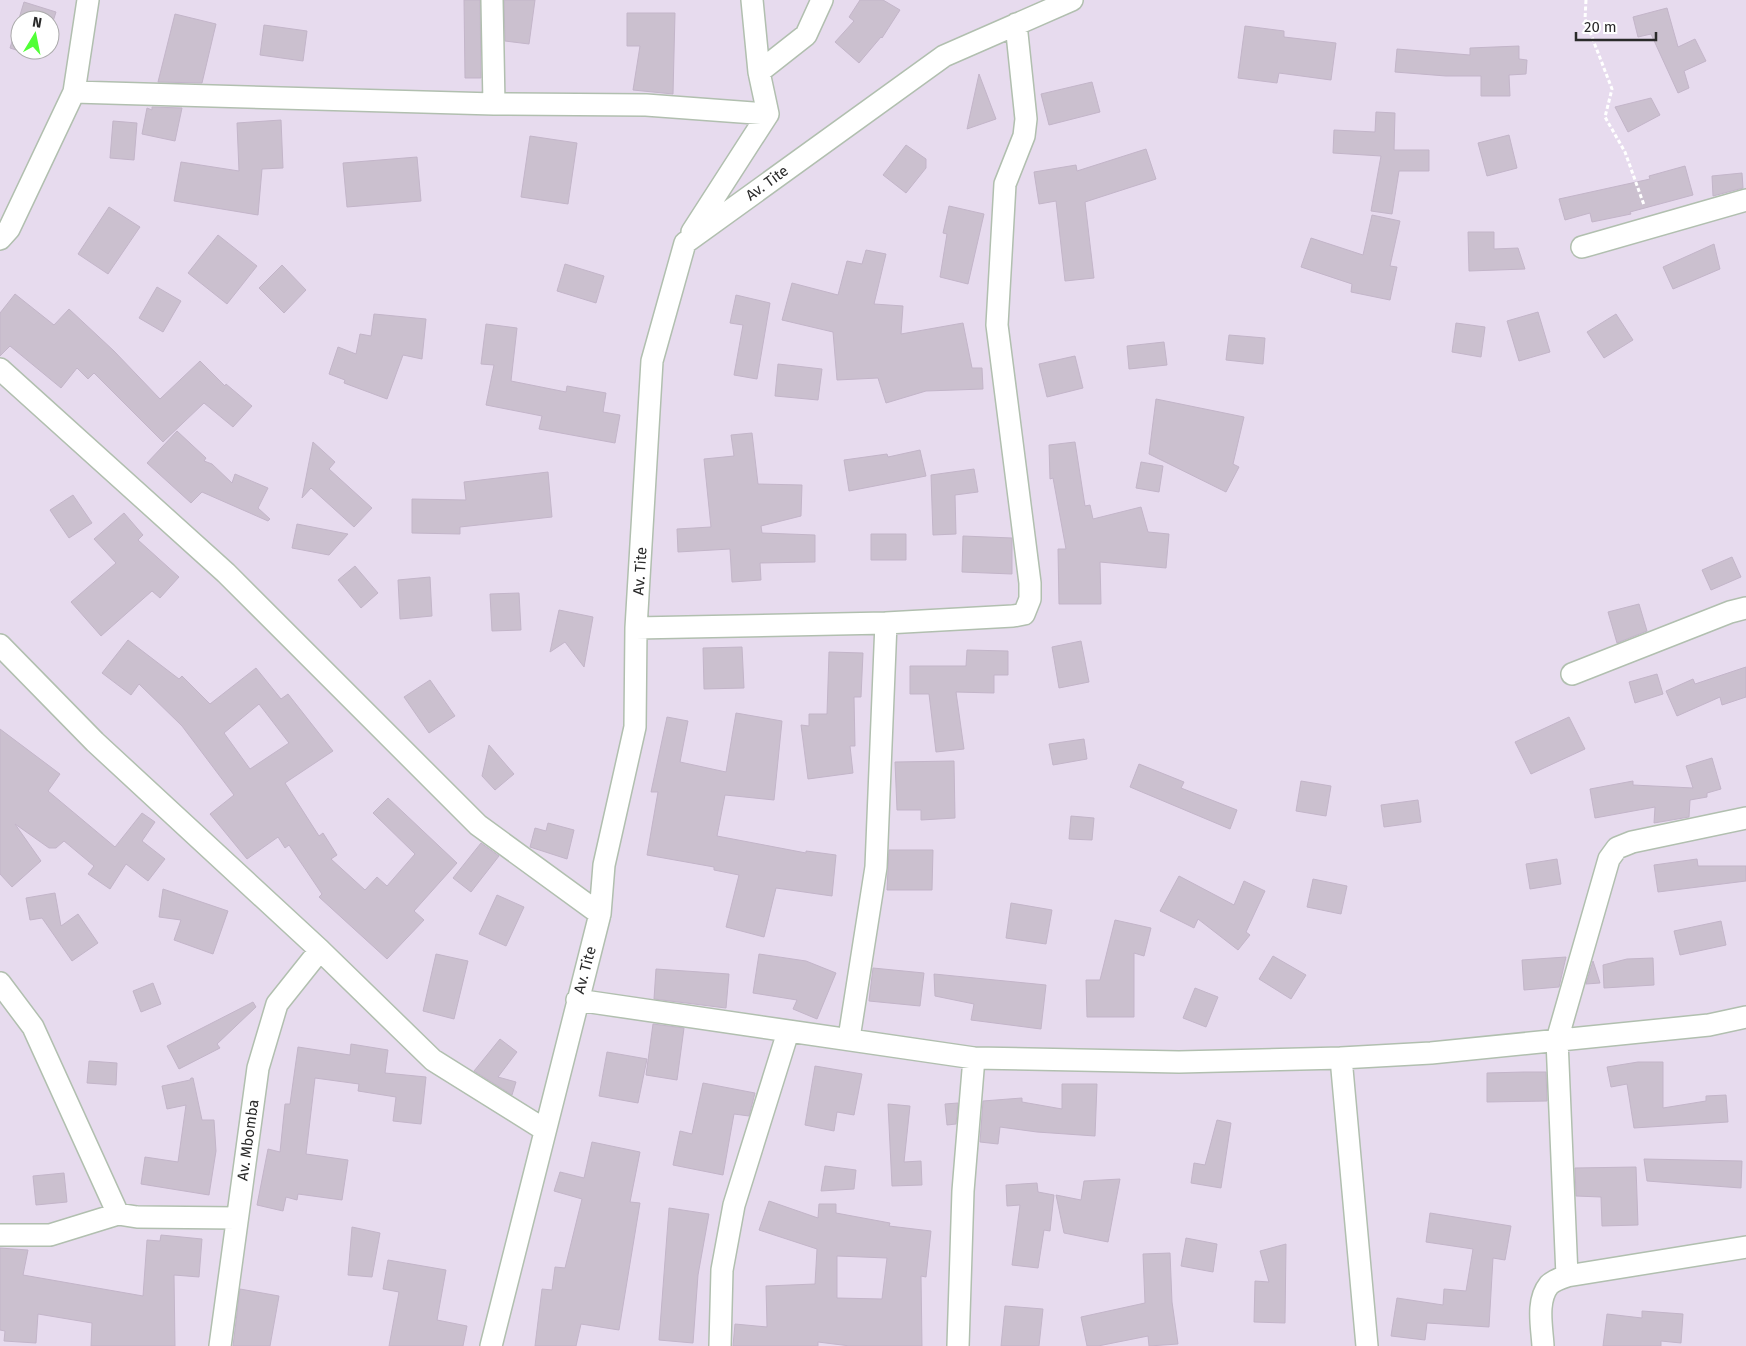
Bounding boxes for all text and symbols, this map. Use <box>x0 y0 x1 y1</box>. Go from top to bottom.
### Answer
north arrow <box>10 10 60 60</box>
scale bar <box>1576 10 1656 42</box>
text: N <box>31 14 43 32</box>
text: 20 m <box>1584 18 1617 36</box>
street label: Av. Tite <box>742 162 792 204</box>
street label: Av. Tite <box>629 546 651 596</box>
street label: Av. Tite <box>570 944 600 996</box>
street label: Av. Mbomba <box>233 1098 263 1182</box>

